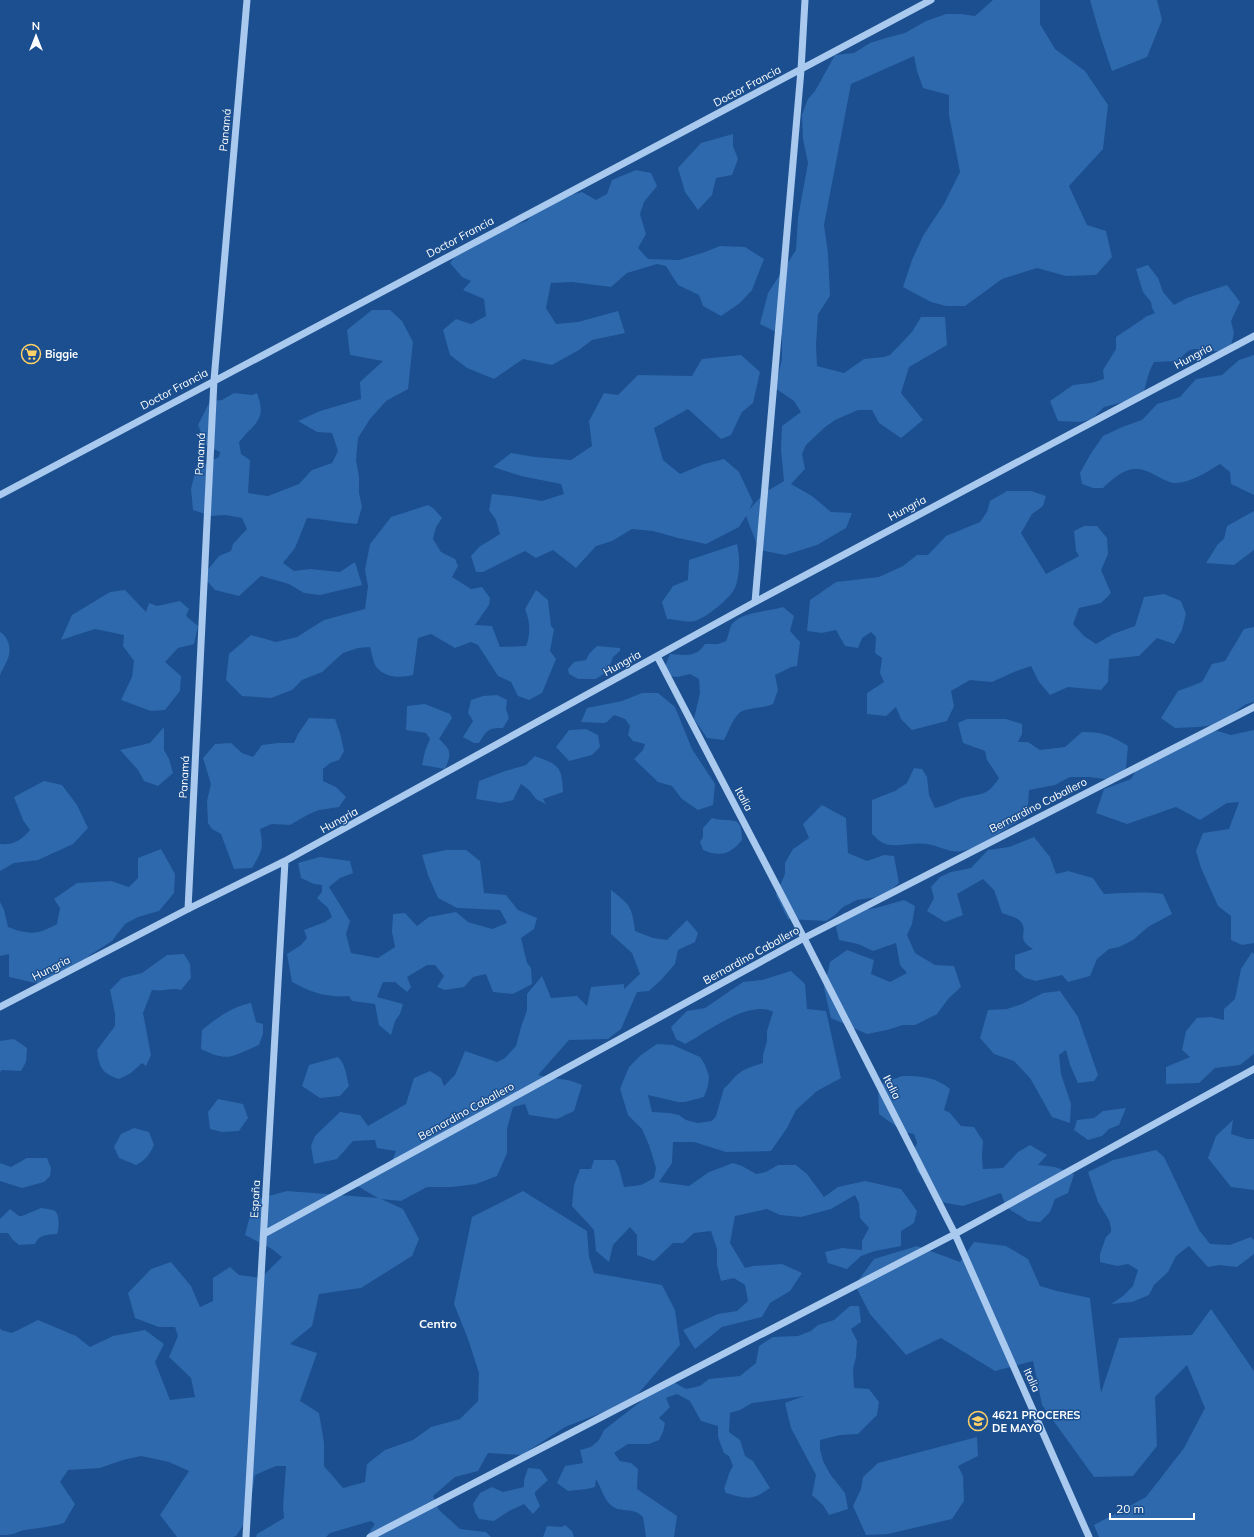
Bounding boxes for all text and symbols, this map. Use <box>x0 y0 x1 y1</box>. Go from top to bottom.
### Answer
north arrow <box>16 16 56 56</box>
text: N <box>32 19 40 33</box>
street label: Doctor Francia <box>711 62 783 110</box>
street label: Panamá <box>216 108 234 152</box>
street label: Doctor Francia <box>424 213 496 261</box>
street label: Hungria <box>1172 340 1214 372</box>
supermarket icon: Biggie <box>20 343 42 365</box>
place label: Biggie <box>45 347 78 361</box>
street label: Doctor Francia <box>138 365 210 413</box>
street label: Panamá <box>192 432 208 476</box>
street label: Hungria <box>886 492 928 524</box>
street label: Hungria <box>601 647 643 679</box>
street label: Panamá <box>176 755 192 799</box>
street label: Bernardino Caballero <box>987 774 1089 836</box>
street label: Italia <box>732 785 756 813</box>
street label: Hungria <box>318 804 360 836</box>
street label: Bernardino Caballero <box>700 923 802 987</box>
street label: Hungria <box>30 952 72 984</box>
street label: Italia <box>880 1073 904 1101</box>
street label: Bernardino Caballero <box>415 1079 517 1143</box>
street label: España <box>247 1180 263 1218</box>
district label: Centro <box>419 1316 457 1331</box>
street label: Italia <box>1020 1366 1044 1394</box>
place label: 4621 PROCERES DE MAYO <box>992 1408 1080 1435</box>
school or university icon: 4621 PROCERES DE MAYO <box>967 1410 989 1432</box>
scale bar <box>1110 1495 1194 1521</box>
text: 20 m <box>1116 1501 1144 1516</box>

